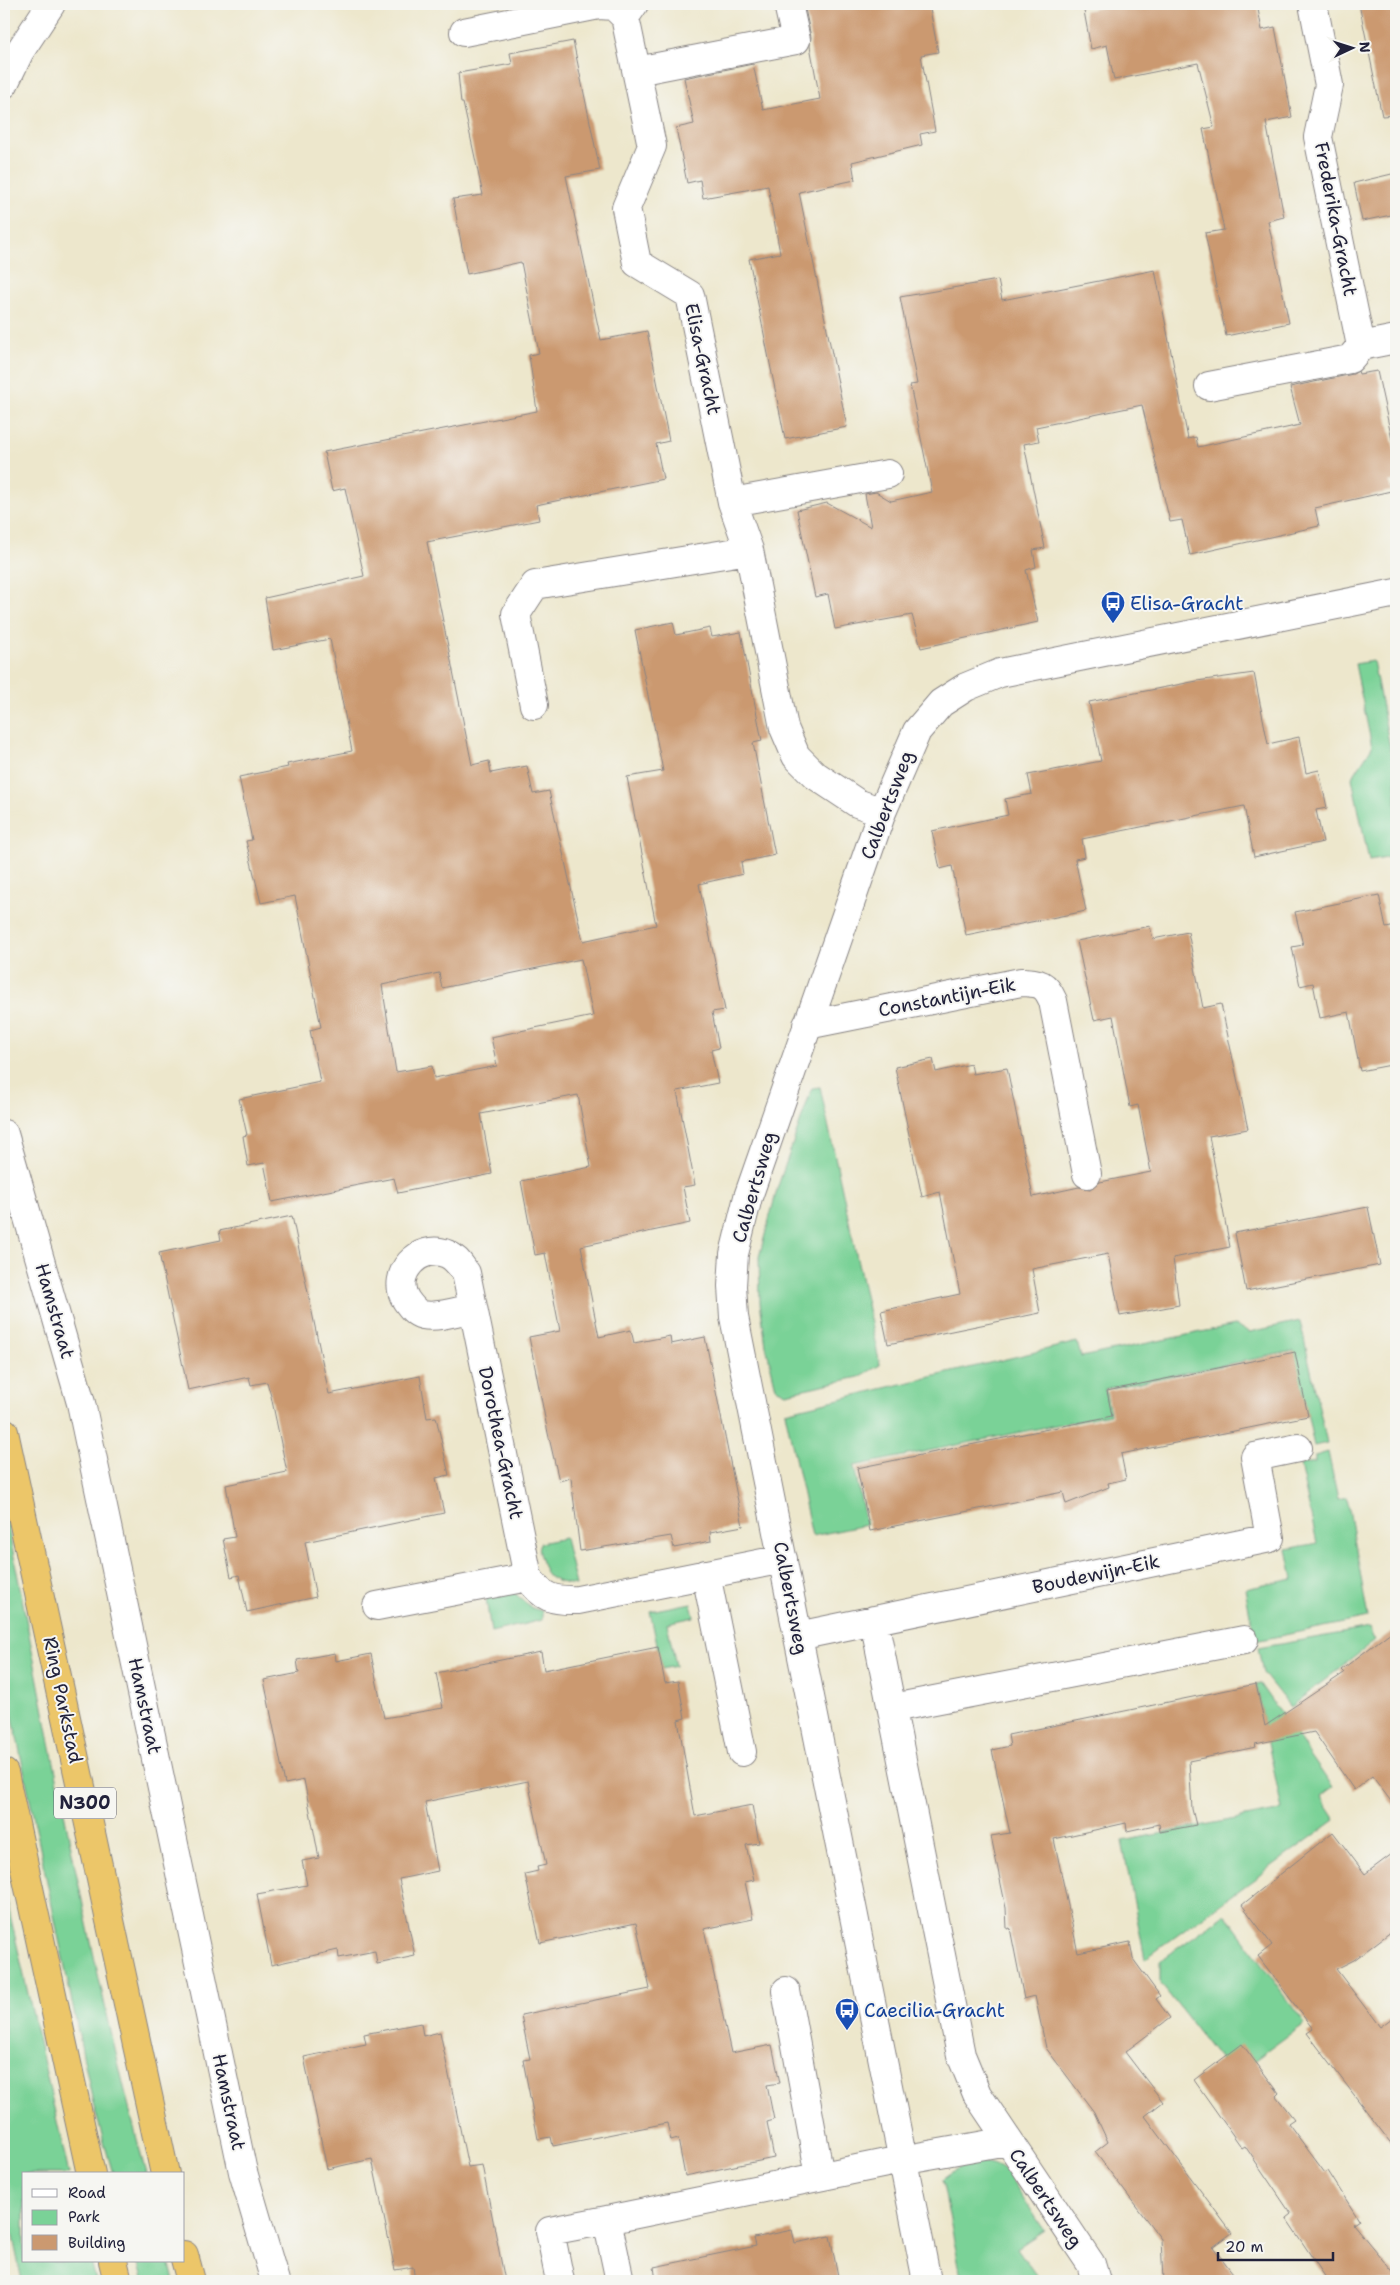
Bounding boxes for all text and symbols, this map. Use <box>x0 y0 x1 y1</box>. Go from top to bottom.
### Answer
north arrow <box>1328 22 1378 72</box>
text: N <box>1356 41 1374 53</box>
street label: Frederika-Gracht <box>1309 140 1363 298</box>
street label: Elisa-Gracht <box>679 301 727 417</box>
bus stop icon: Elisa-Gracht <box>1100 590 1126 624</box>
place label: Elisa-Gracht <box>1130 591 1244 616</box>
street label: Calbertsweg <box>855 747 919 863</box>
street label: Constantijn-Eik <box>876 971 1018 1023</box>
street label: Calbertsweg <box>726 1128 782 1246</box>
street label: Hamstraat <box>29 1260 81 1362</box>
street label: Dorothea-Gracht <box>473 1364 529 1522</box>
street label: Calbertsweg <box>768 1539 814 1657</box>
street label: Boudewijn-Eik <box>1030 1548 1162 1600</box>
street label: Ring Parkstad <box>37 1634 89 1766</box>
street label: Hamstraat <box>123 1655 167 1757</box>
road number: N300 <box>54 1788 116 1819</box>
bus stop icon: Caecilia-Gracht <box>834 1997 860 2031</box>
place label: Caecilia-Gracht <box>864 1998 1005 2023</box>
street label: Hamstraat <box>207 2051 251 2153</box>
street label: Calbertsweg <box>1004 2143 1088 2253</box>
legend <box>22 2172 185 2262</box>
text: Road <box>68 2183 106 2203</box>
text: Park <box>68 2207 100 2227</box>
scale bar <box>1218 2230 1332 2262</box>
text: Building <box>68 2233 125 2253</box>
text: 20 m <box>1225 2237 1264 2257</box>

